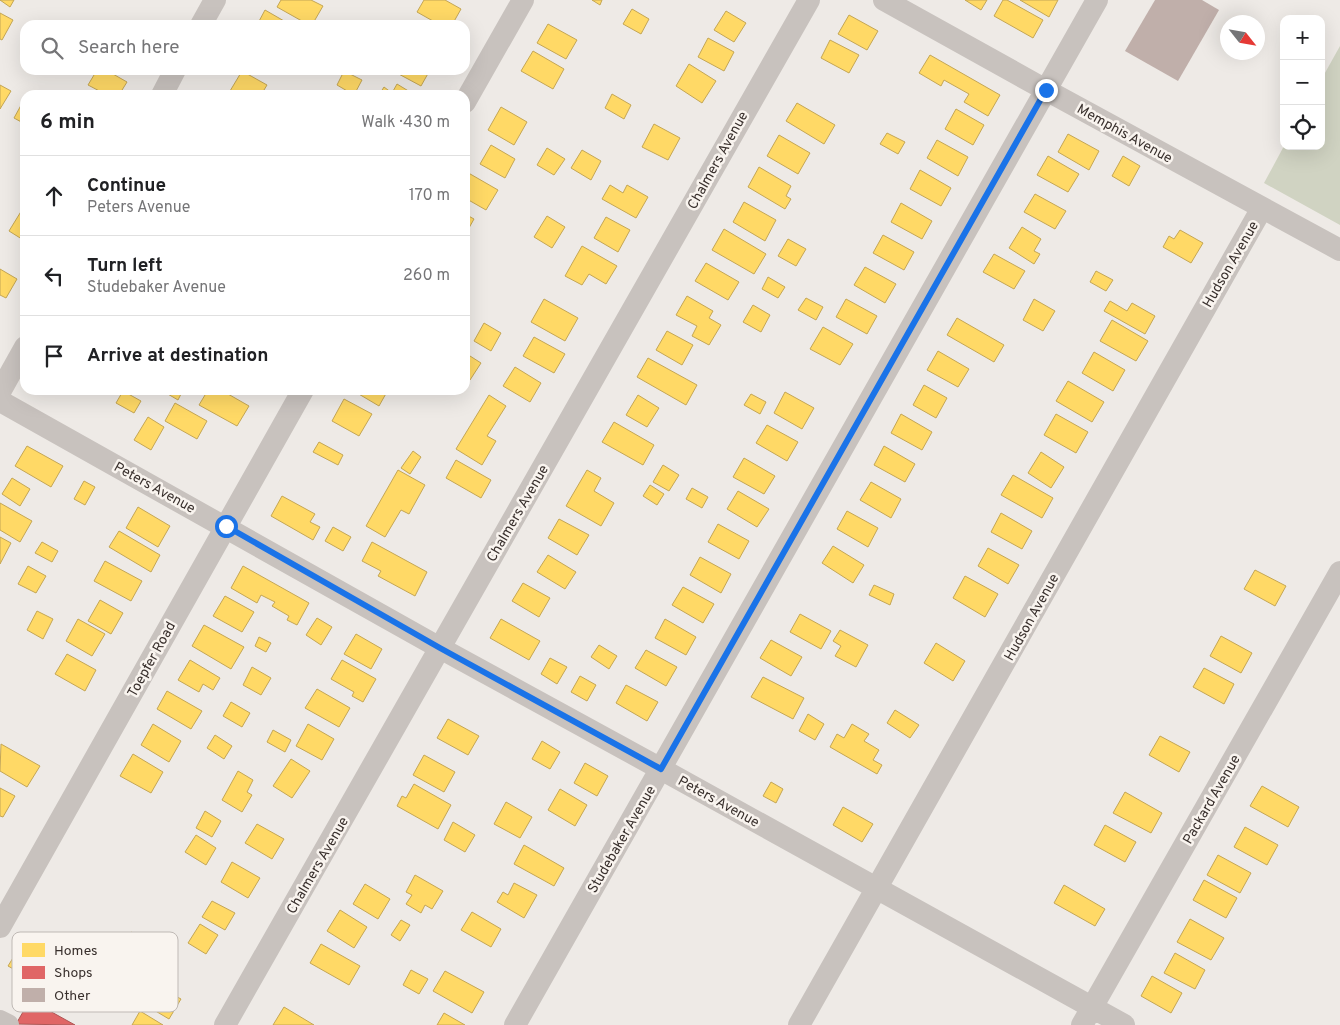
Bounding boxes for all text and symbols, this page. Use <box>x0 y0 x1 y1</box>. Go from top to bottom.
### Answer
north arrow <box>1220 15 1265 60</box>
map controls <box>1280 15 1325 150</box>
button: + <box>1280 15 1325 60</box>
search box <box>20 20 470 75</box>
icon: search <box>38 34 66 62</box>
text: Search here <box>78 36 180 60</box>
button: − <box>1280 60 1325 105</box>
route end <box>1035 79 1058 102</box>
street label: Memphis Avenue <box>1074 101 1175 168</box>
button: locate <box>1280 105 1325 150</box>
text: 6 min <box>40 109 95 136</box>
street label: Chalmers Avenue <box>684 109 752 213</box>
text: Walk · 430 m <box>361 113 450 133</box>
text: Continue <box>87 174 166 198</box>
icon: ahead <box>40 182 68 210</box>
text: 170 m <box>409 186 450 206</box>
text: Peters Avenue <box>87 198 190 218</box>
street label: Hudson Avenue <box>1200 218 1263 311</box>
text: Turn left <box>87 254 163 278</box>
icon: left <box>40 262 68 290</box>
text: 260 m <box>403 266 450 286</box>
text: Studebaker Avenue <box>87 278 226 298</box>
icon: arrive <box>40 342 68 370</box>
text: Arrive at destination <box>87 344 268 368</box>
street label: Peters Avenue <box>111 459 198 518</box>
street label: Chalmers Avenue <box>484 462 553 565</box>
route start <box>215 515 238 538</box>
street label: Hudson Avenue <box>1001 571 1063 664</box>
street label: Toepfer Road <box>125 619 180 700</box>
street label: Packard Avenue <box>1180 752 1245 847</box>
street label: Peters Avenue <box>675 773 762 832</box>
street label: Studebaker Avenue <box>585 783 660 897</box>
street label: Chalmers Avenue <box>284 814 353 917</box>
legend <box>12 932 178 1012</box>
text: Homes <box>54 943 98 960</box>
text: Shops <box>54 965 93 982</box>
text: Other <box>54 988 91 1005</box>

